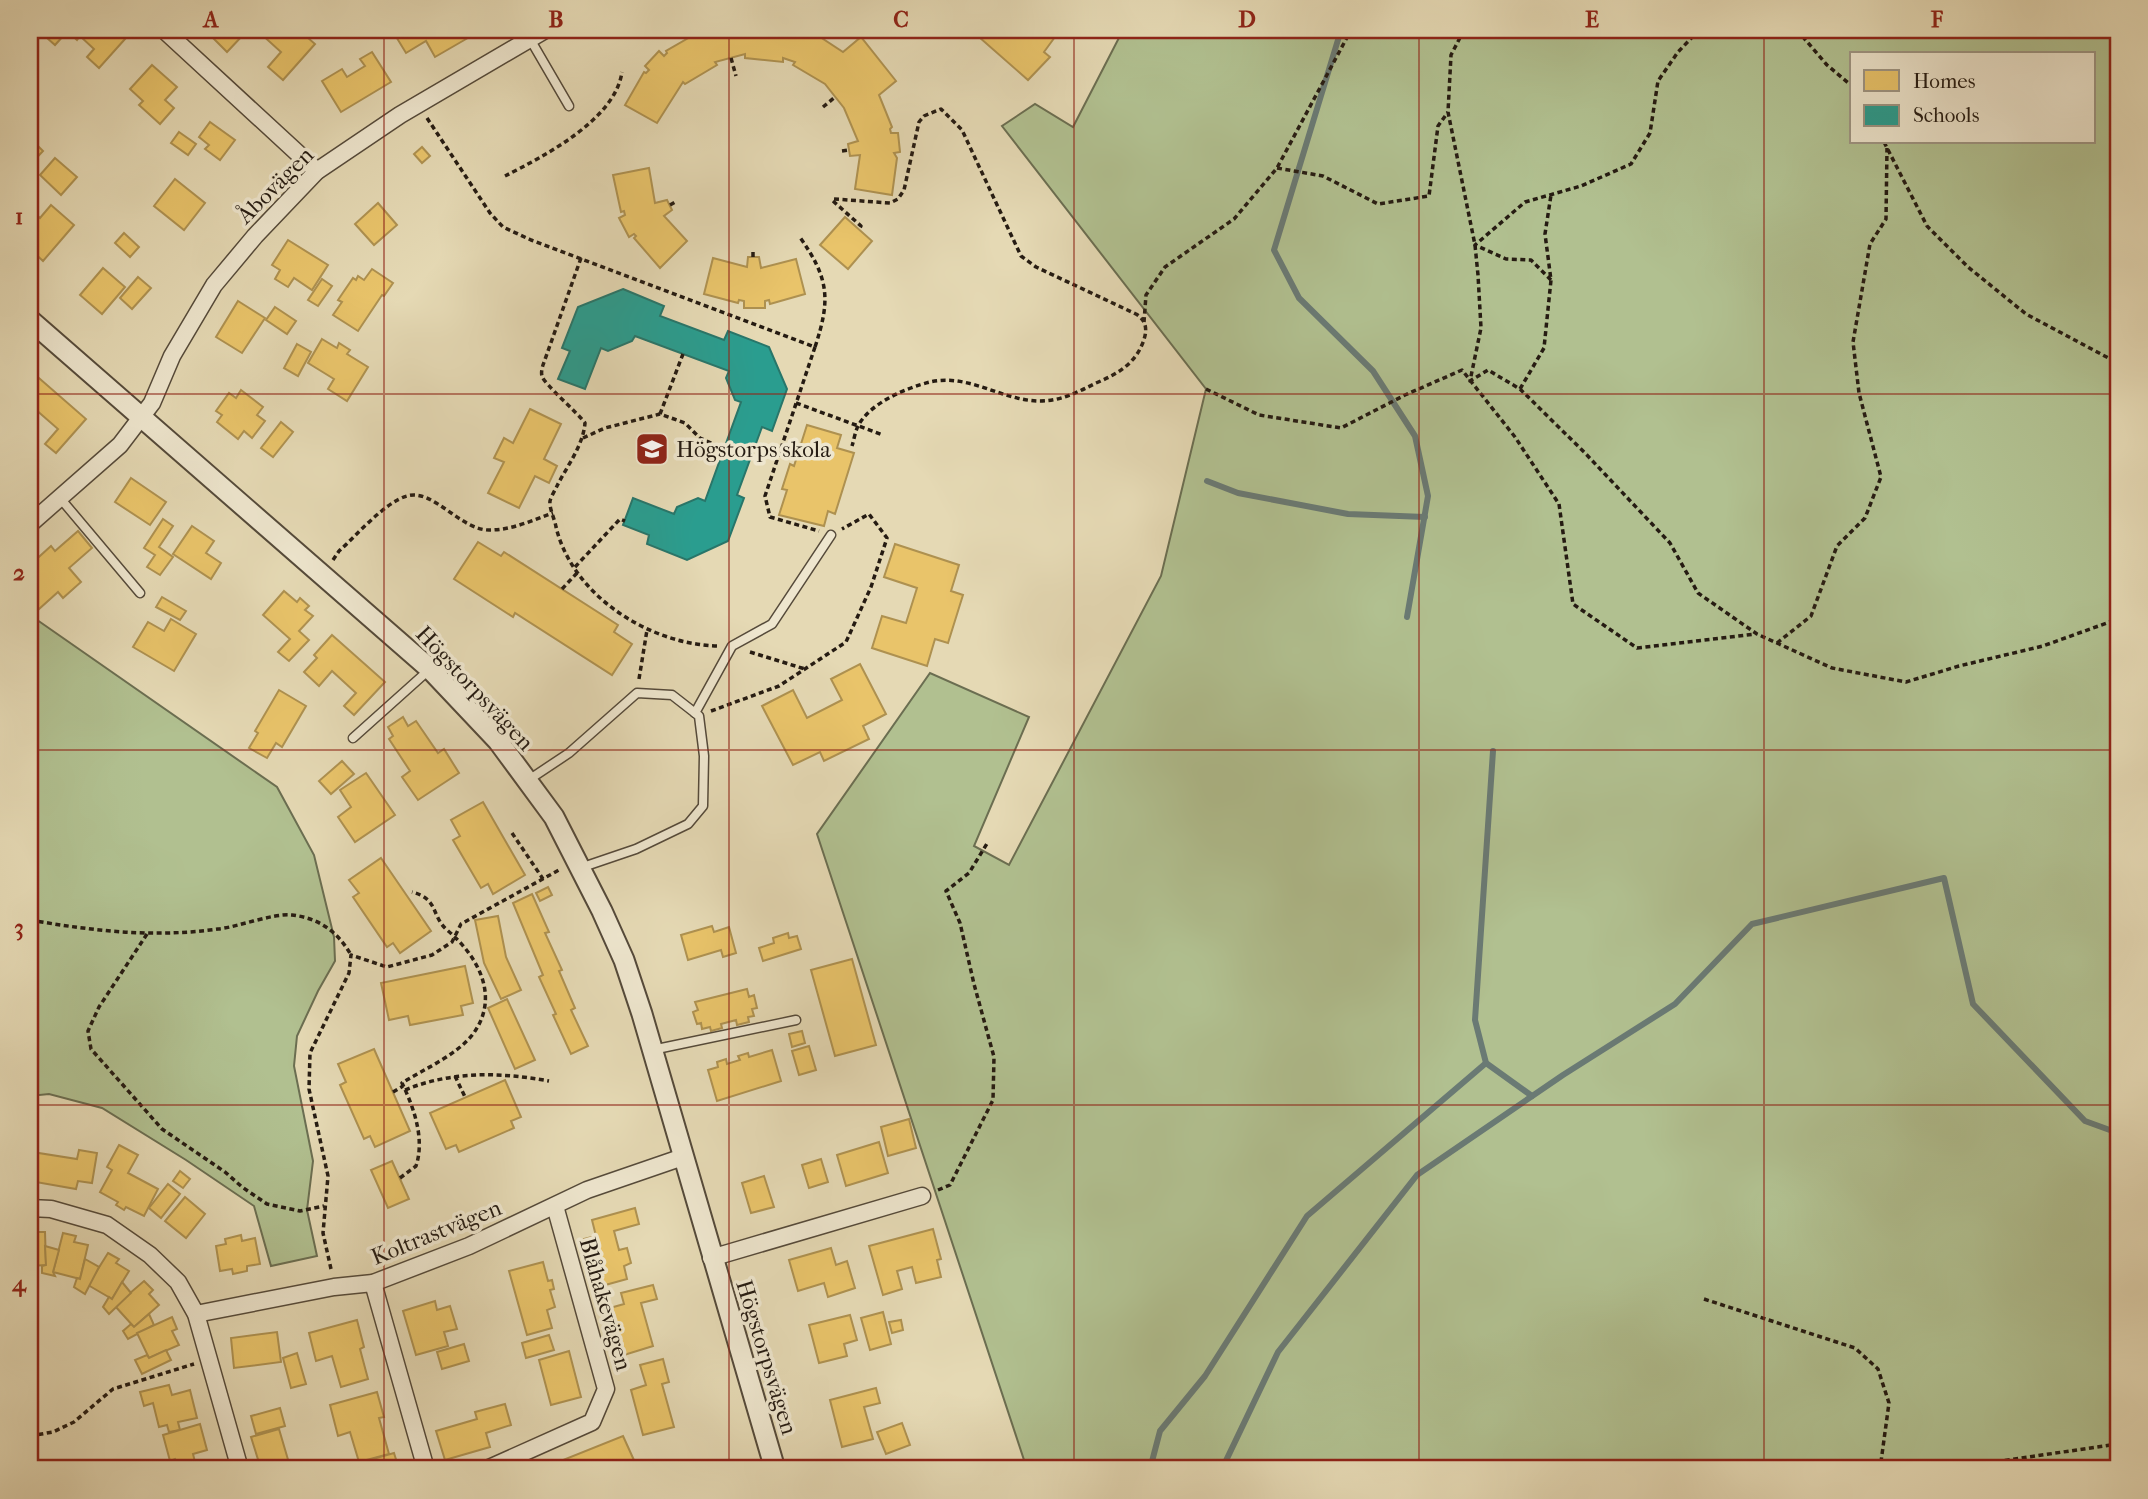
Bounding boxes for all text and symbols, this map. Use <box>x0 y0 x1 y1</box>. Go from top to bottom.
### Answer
text: A <box>202 6 220 33</box>
text: B <box>549 6 564 33</box>
text: C <box>893 6 909 33</box>
text: D <box>1238 6 1256 33</box>
text: E <box>1585 6 1599 33</box>
text: F <box>1930 6 1944 33</box>
legend <box>1850 52 2096 144</box>
text: Homes <box>1913 69 1976 93</box>
text: Schools <box>1913 103 1980 127</box>
street label: Åbovägen <box>231 141 320 230</box>
text: 1 <box>15 203 23 230</box>
school or university icon: Högstorps skola <box>633 430 671 468</box>
place label: Högstorps skola <box>676 436 831 463</box>
text: 2 <box>13 559 25 586</box>
street label: Högstorpsvägen <box>410 620 540 757</box>
text: 3 <box>14 914 24 941</box>
street label: Koltrastvägen <box>367 1194 506 1271</box>
street label: Blåhakevägen <box>574 1235 638 1374</box>
text: 4 <box>11 1270 27 1297</box>
street label: Högstorpsvägen <box>730 1277 803 1438</box>

